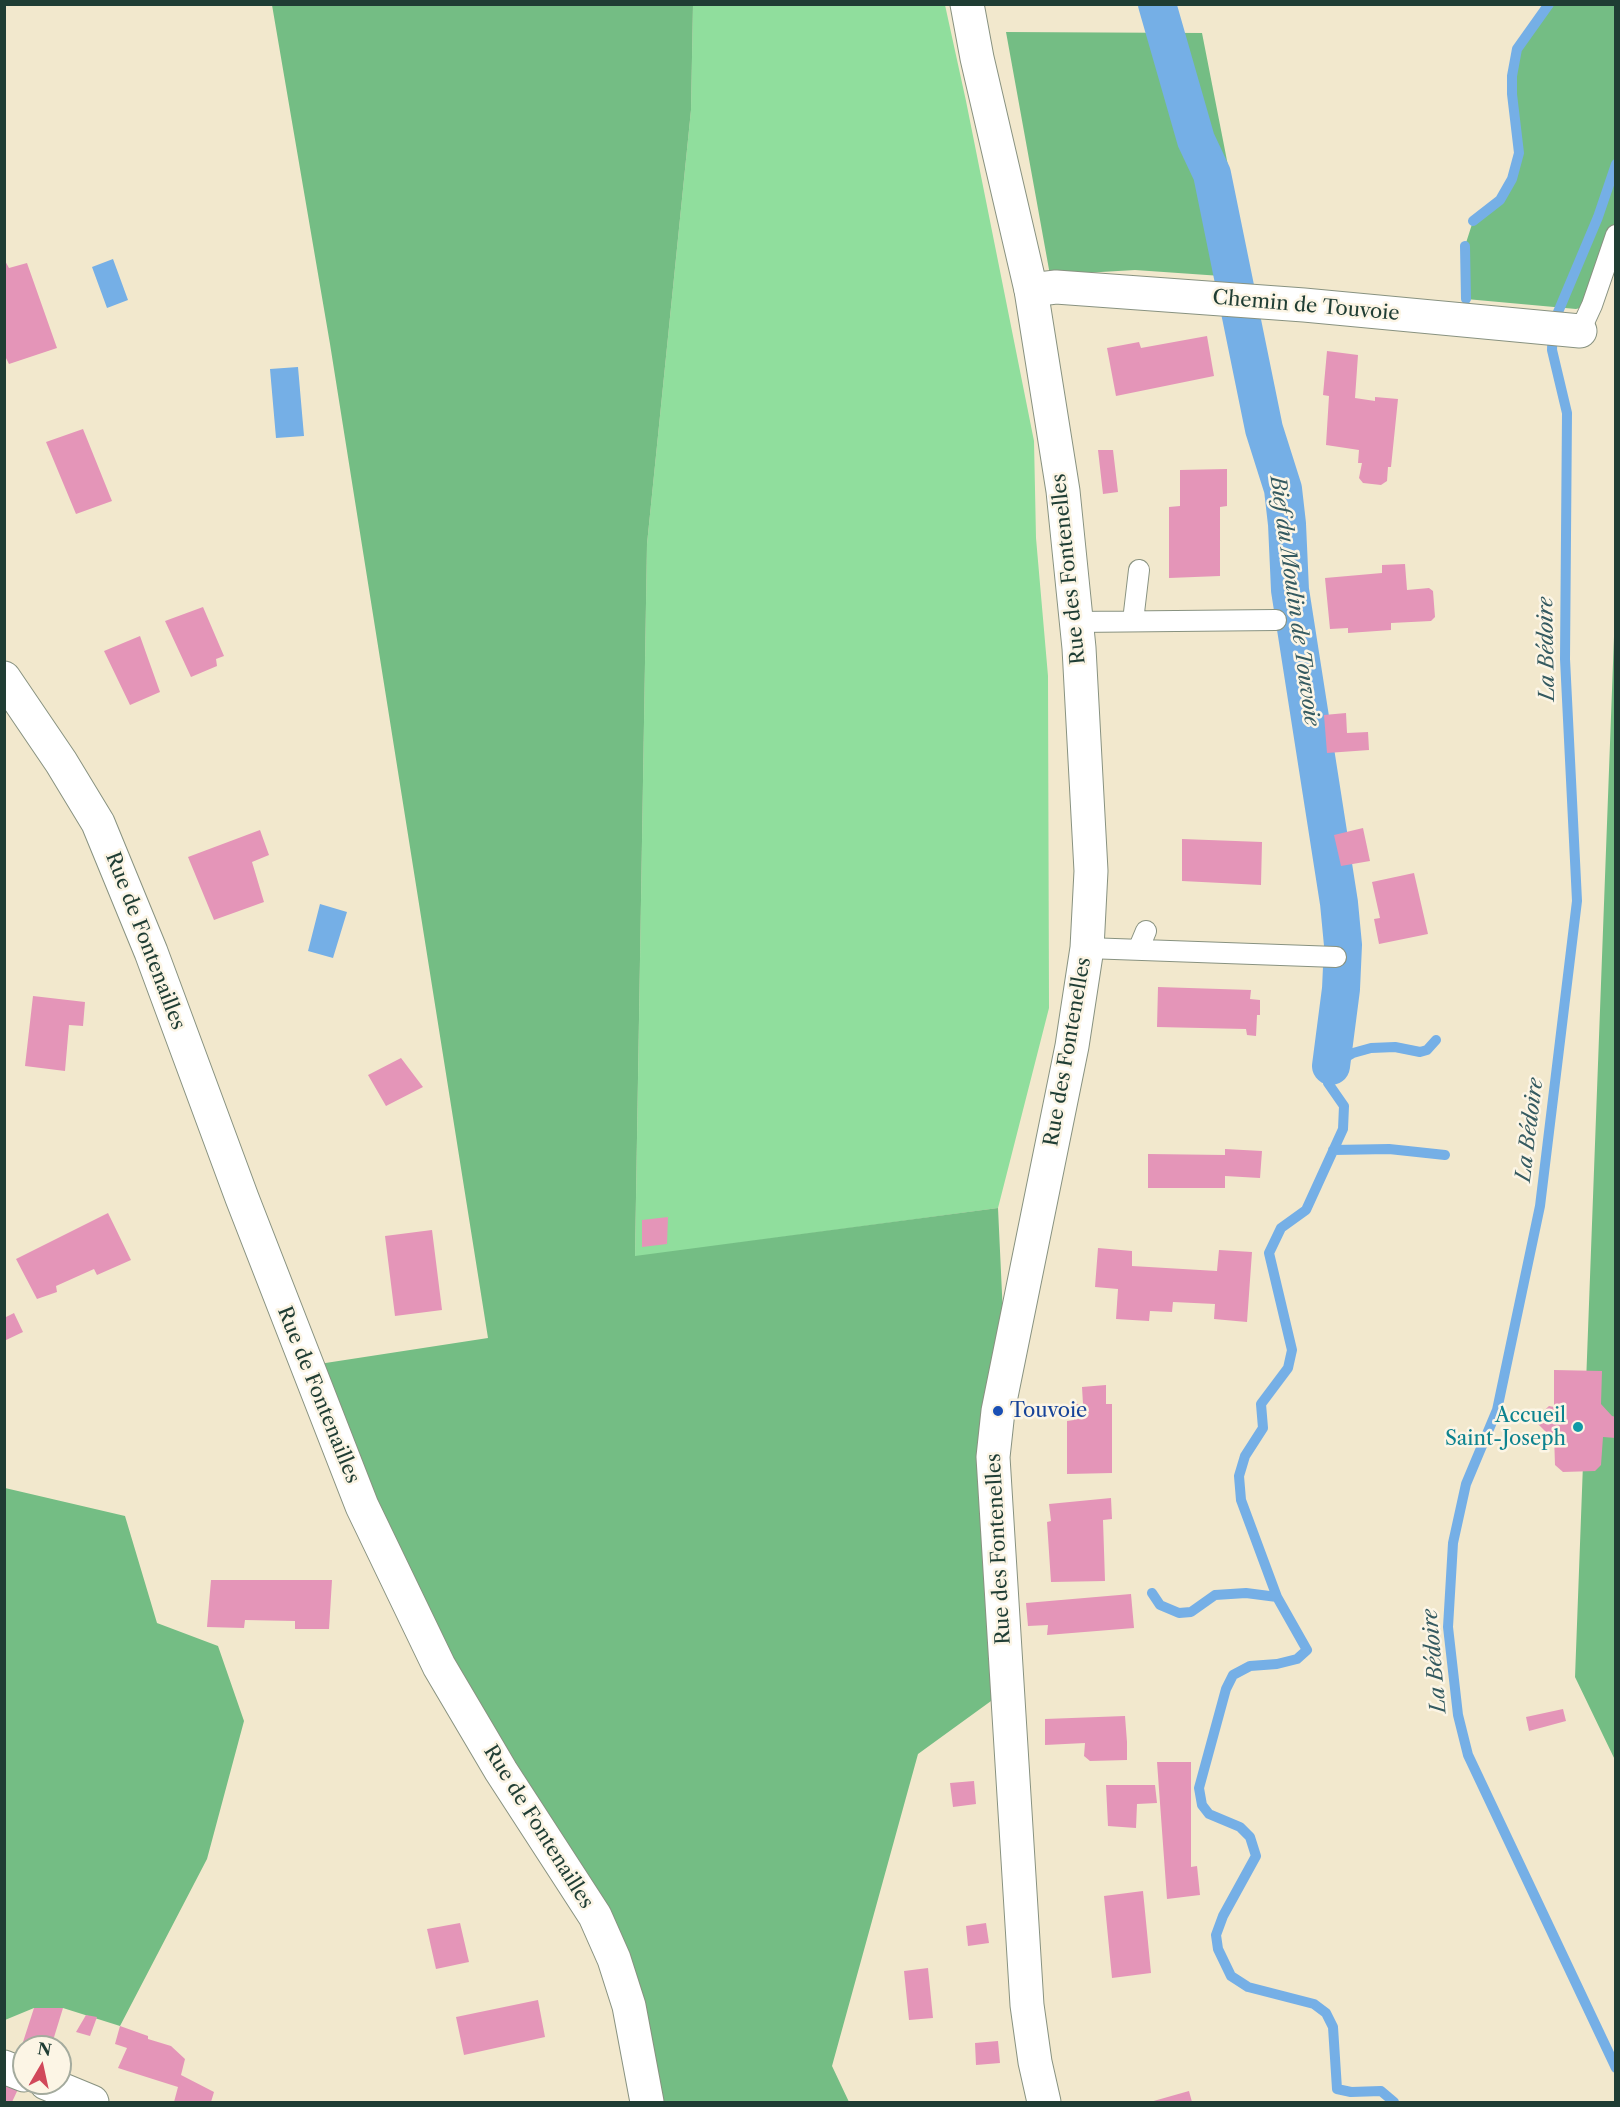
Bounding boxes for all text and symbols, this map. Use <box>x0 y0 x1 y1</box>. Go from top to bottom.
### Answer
street label: Chemin de Touvoie <box>1211 286 1401 326</box>
street label: Rue des Fontenelles <box>1047 472 1091 666</box>
water label: Bief du Moulin de Touvoie <box>1264 474 1324 728</box>
water label: La Bédoire <box>1533 597 1561 701</box>
street label: Rue de Fontenailles <box>100 849 190 1033</box>
street label: Rue des Fontenelles <box>1040 956 1096 1148</box>
water label: La Bédoire <box>1511 1077 1549 1183</box>
street label: Rue de Fontenailles <box>272 1303 364 1487</box>
place label: Touvoie <box>1010 1399 1087 1423</box>
marker: Touvoie <box>991 1404 1005 1418</box>
place label: Accueil Saint-Joseph <box>1445 1404 1566 1451</box>
marker: Accueil Saint-Joseph <box>1571 1420 1585 1434</box>
street label: Rue des Fontenelles <box>982 1453 1016 1645</box>
water label: La Bédoire <box>1418 1608 1452 1714</box>
street label: Rue de Fontenailles <box>478 1741 598 1913</box>
north arrow <box>12 2035 72 2095</box>
text: N <box>36 2038 53 2060</box>

